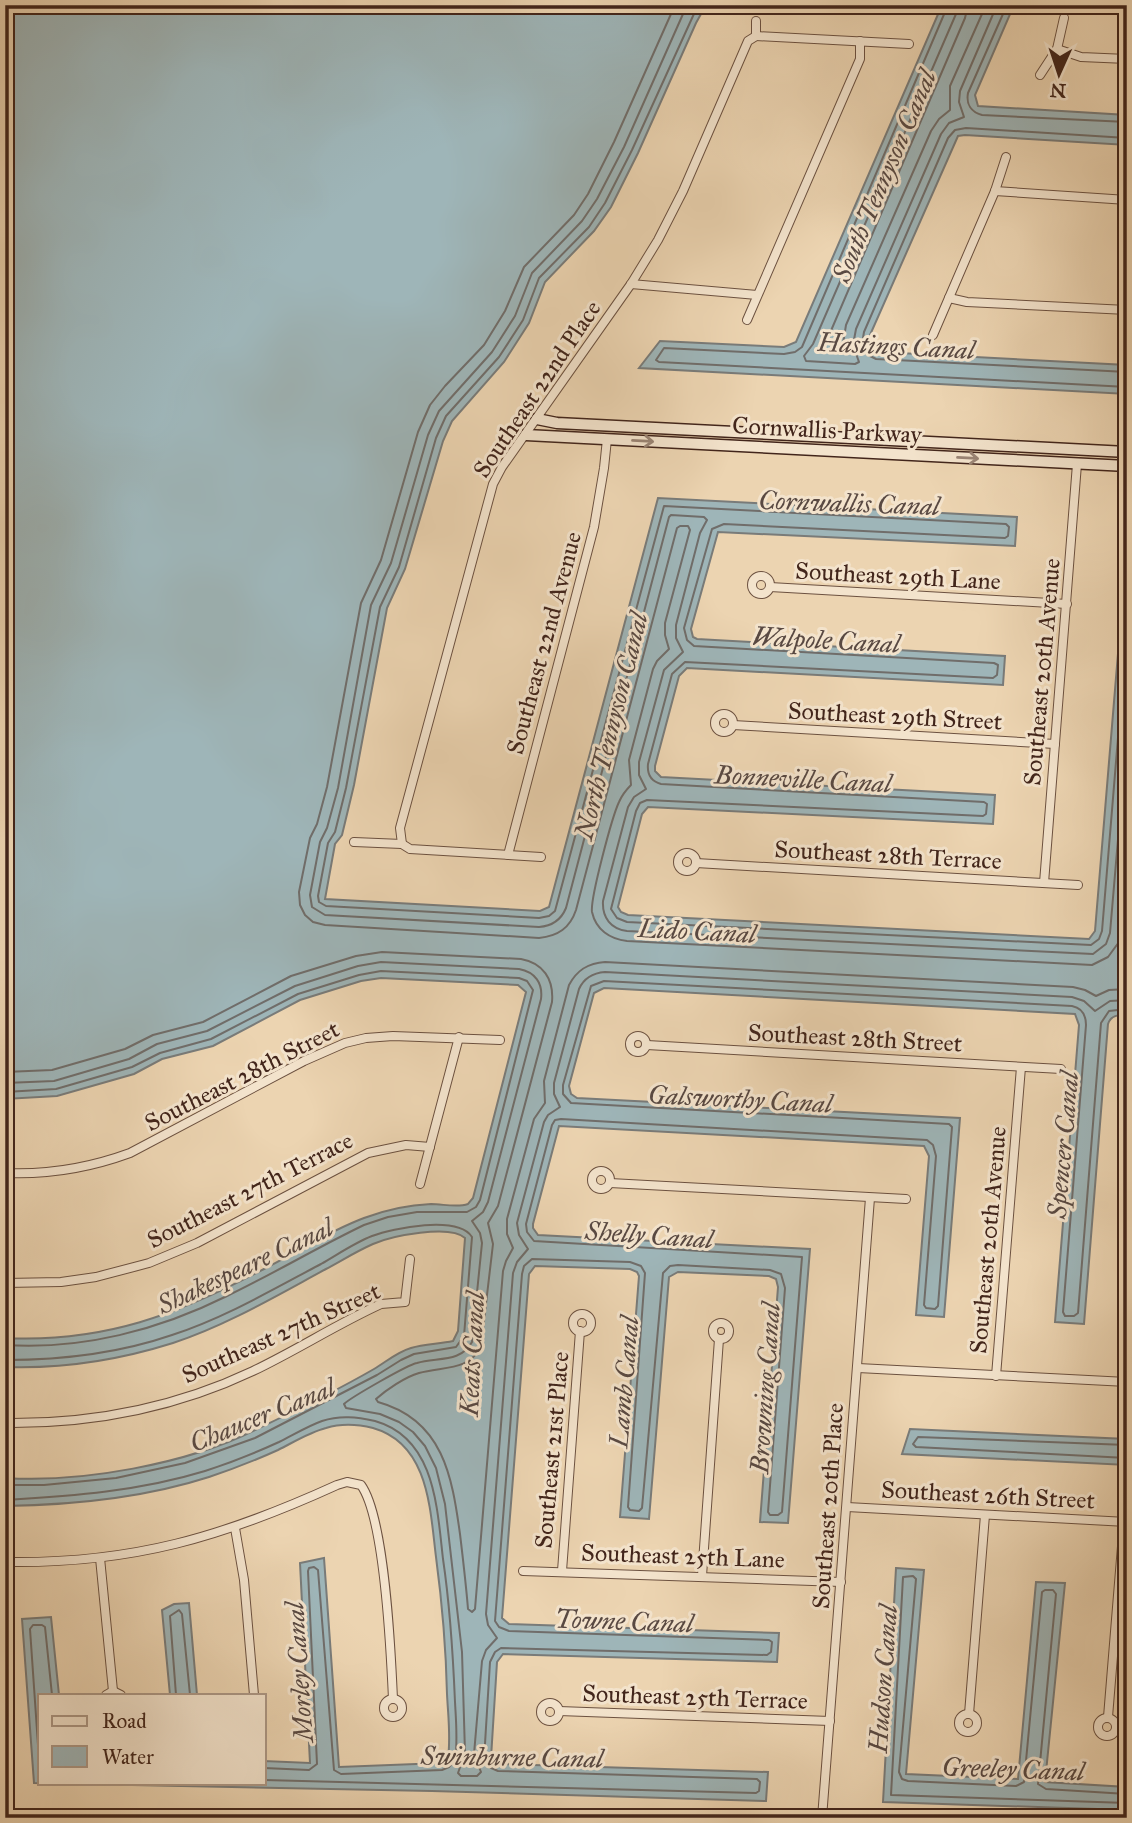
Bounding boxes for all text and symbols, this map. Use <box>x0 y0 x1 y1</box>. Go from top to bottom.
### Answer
north arrow <box>1024 38 1094 108</box>
water label: South Tennyson Canal <box>824 63 944 288</box>
text: N <box>1049 79 1067 102</box>
street label: Southeast 22nd Place <box>467 295 607 483</box>
water label: Hastings Canal <box>816 326 977 366</box>
street label: Cornwallis Parkway <box>731 410 923 450</box>
one-way arrow <box>631 434 654 447</box>
one-way arrow <box>956 452 979 465</box>
water label: Cornwallis Canal <box>758 484 942 522</box>
street label: Southeast 22nd Avenue <box>500 529 588 757</box>
street label: Southeast 29th Lane <box>794 556 1002 596</box>
street label: Southeast 20th Avenue <box>1017 557 1067 787</box>
water label: North Tennyson Canal <box>567 607 655 845</box>
water label: Walpole Canal <box>751 620 903 661</box>
street label: Southeast 29th Street <box>787 695 1003 737</box>
water label: Bonneville Canal <box>713 758 894 800</box>
street label: Southeast 28th Terrace <box>774 834 1002 876</box>
water label: Lido Canal <box>636 912 759 950</box>
street label: Southeast 28th Street <box>140 1014 345 1138</box>
street label: Southeast 28th Street <box>747 1017 963 1059</box>
water label: Spencer Canal <box>1041 1068 1087 1221</box>
water label: Galsworthy Canal <box>647 1078 835 1120</box>
street label: Southeast 27th Terrace <box>142 1125 358 1255</box>
street label: Southeast 20th Avenue <box>963 1125 1013 1355</box>
water label: Shakespeare Canal <box>151 1210 340 1322</box>
water label: Shelly Canal <box>583 1215 716 1256</box>
street label: Southeast 27th Street <box>177 1276 385 1390</box>
water label: Keats Canal <box>453 1289 491 1419</box>
water label: Browning Canal <box>743 1300 787 1475</box>
water label: Lamb Canal <box>602 1313 646 1450</box>
street label: Southeast 21st Place <box>528 1350 576 1550</box>
water label: Chaucer Canal <box>185 1371 341 1459</box>
street label: Southeast 20th Place <box>806 1402 850 1610</box>
street label: Southeast 26th Street <box>880 1474 1096 1516</box>
street label: Southeast 25th Lane <box>581 1537 785 1575</box>
water label: Morley Canal <box>278 1599 320 1746</box>
water label: Hudson Canal <box>862 1602 904 1755</box>
water label: Towne Canal <box>554 1603 696 1639</box>
street label: Southeast 25th Terrace <box>582 1678 808 1716</box>
legend <box>38 1694 266 1784</box>
text: Road <box>102 1708 147 1734</box>
water label: Swinburne Canal <box>420 1739 605 1775</box>
text: Water <box>102 1744 154 1770</box>
water label: Greeley Canal <box>941 1751 1087 1788</box>

